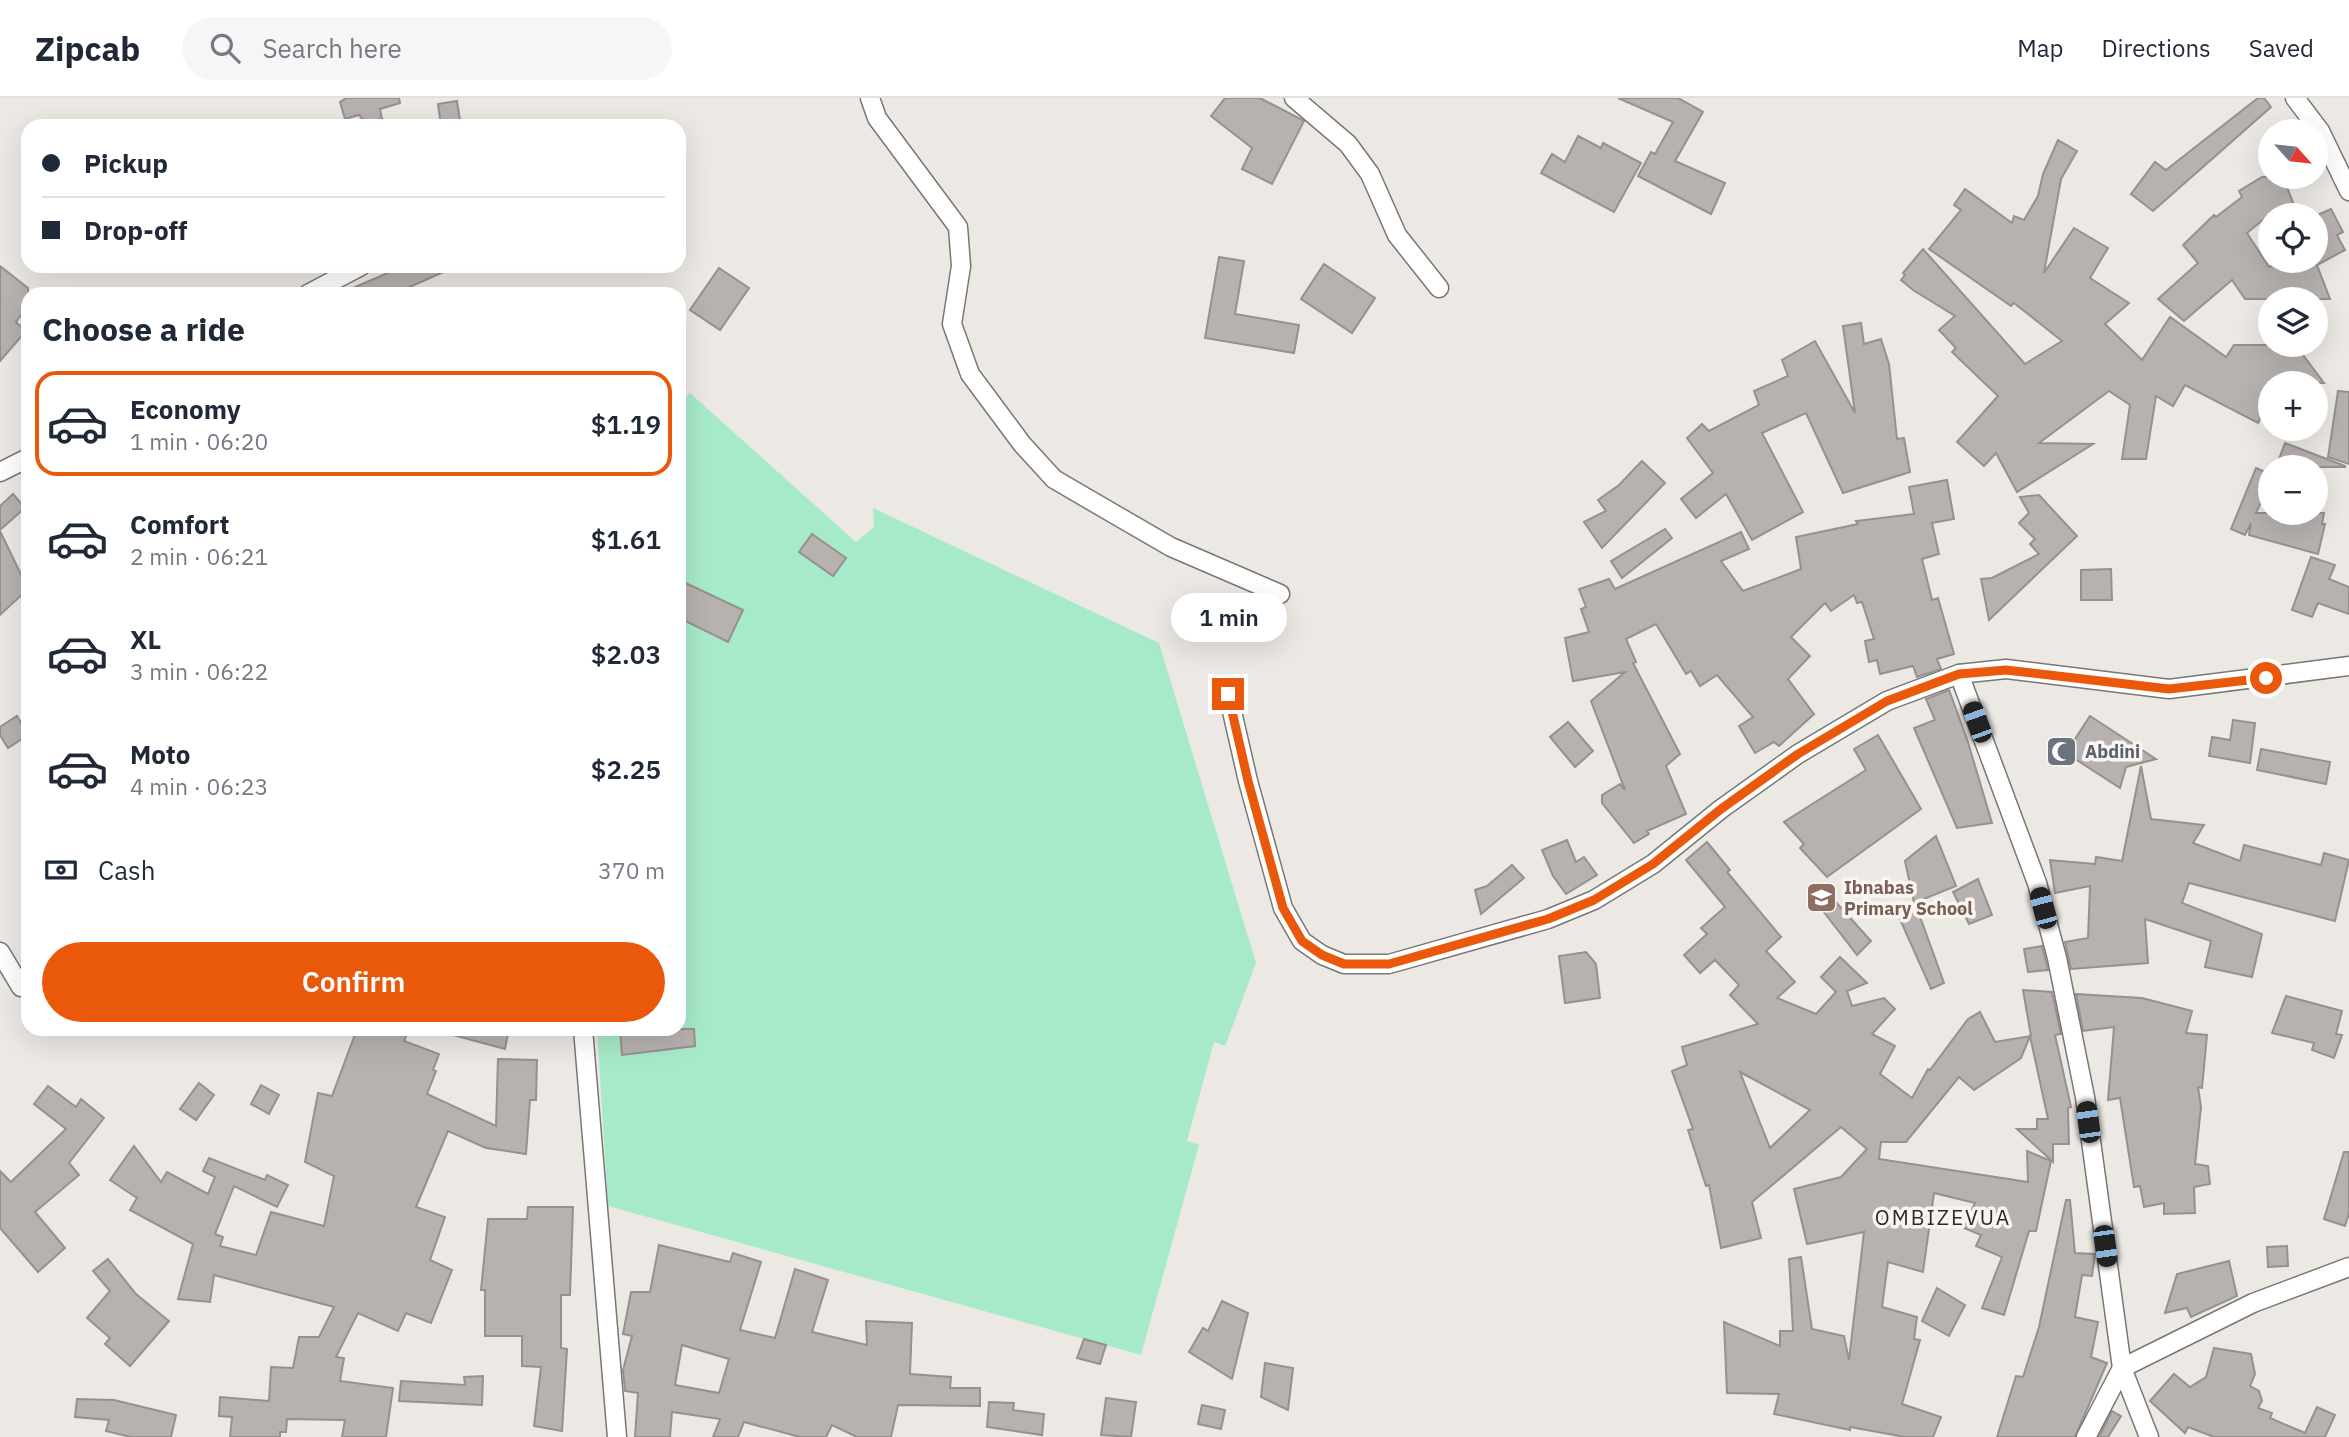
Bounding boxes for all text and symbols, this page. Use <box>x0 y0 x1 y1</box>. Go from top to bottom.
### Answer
search box <box>182 17 672 80</box>
text: Zipcab <box>35 27 140 70</box>
icon: search <box>206 29 244 67</box>
text: Search here <box>262 31 402 65</box>
text: Map <box>2017 32 2063 64</box>
text: Directions <box>2101 32 2211 64</box>
text: Saved <box>2249 32 2314 64</box>
north arrow <box>2258 119 2328 189</box>
map controls <box>2258 119 2328 525</box>
text: Pickup <box>84 146 168 180</box>
button: locate <box>2258 203 2328 273</box>
text: Drop-off <box>84 213 187 247</box>
button: layers <box>2258 287 2328 357</box>
text: Choose a ride <box>42 308 245 350</box>
button: + <box>2258 371 2328 441</box>
icon: car <box>46 392 109 455</box>
text: Economy <box>130 392 241 426</box>
text: $1.19 <box>591 407 661 441</box>
text: 1 min · 06:20 <box>130 426 268 456</box>
button: − <box>2258 455 2328 525</box>
icon: car <box>46 507 109 570</box>
text: Comfort <box>130 507 229 541</box>
text: $1.61 <box>591 522 661 556</box>
text: 2 min · 06:21 <box>130 541 268 571</box>
callout: 1 min <box>1170 592 1286 642</box>
text: 1 min <box>1199 602 1259 632</box>
icon: car <box>46 622 109 685</box>
text: XL <box>130 622 161 656</box>
text: $2.03 <box>591 637 661 671</box>
text: 3 min · 06:22 <box>130 656 268 686</box>
route start <box>2250 662 2282 694</box>
route end <box>1212 678 1244 710</box>
car <box>1960 699 1995 745</box>
mosque icon: Abdini <box>2045 735 2079 769</box>
icon: car <box>46 737 109 800</box>
text: Moto <box>130 737 190 771</box>
place label: Abdini <box>2085 740 2140 763</box>
text: $2.25 <box>591 752 661 786</box>
text: 4 min · 06:23 <box>130 771 268 801</box>
icon: cash <box>42 851 80 889</box>
text: Cash <box>98 853 155 887</box>
text: 370 m <box>598 855 665 885</box>
place label: Ibnabas Primary School <box>1844 876 1973 920</box>
school or university icon: Ibnabas Primary School <box>1804 881 1838 915</box>
car <box>2028 885 2059 931</box>
button: Confirm <box>42 942 665 1022</box>
car <box>2075 1100 2102 1144</box>
district label: OMBIZEVUA <box>1875 1203 2011 1231</box>
car <box>2092 1224 2119 1268</box>

